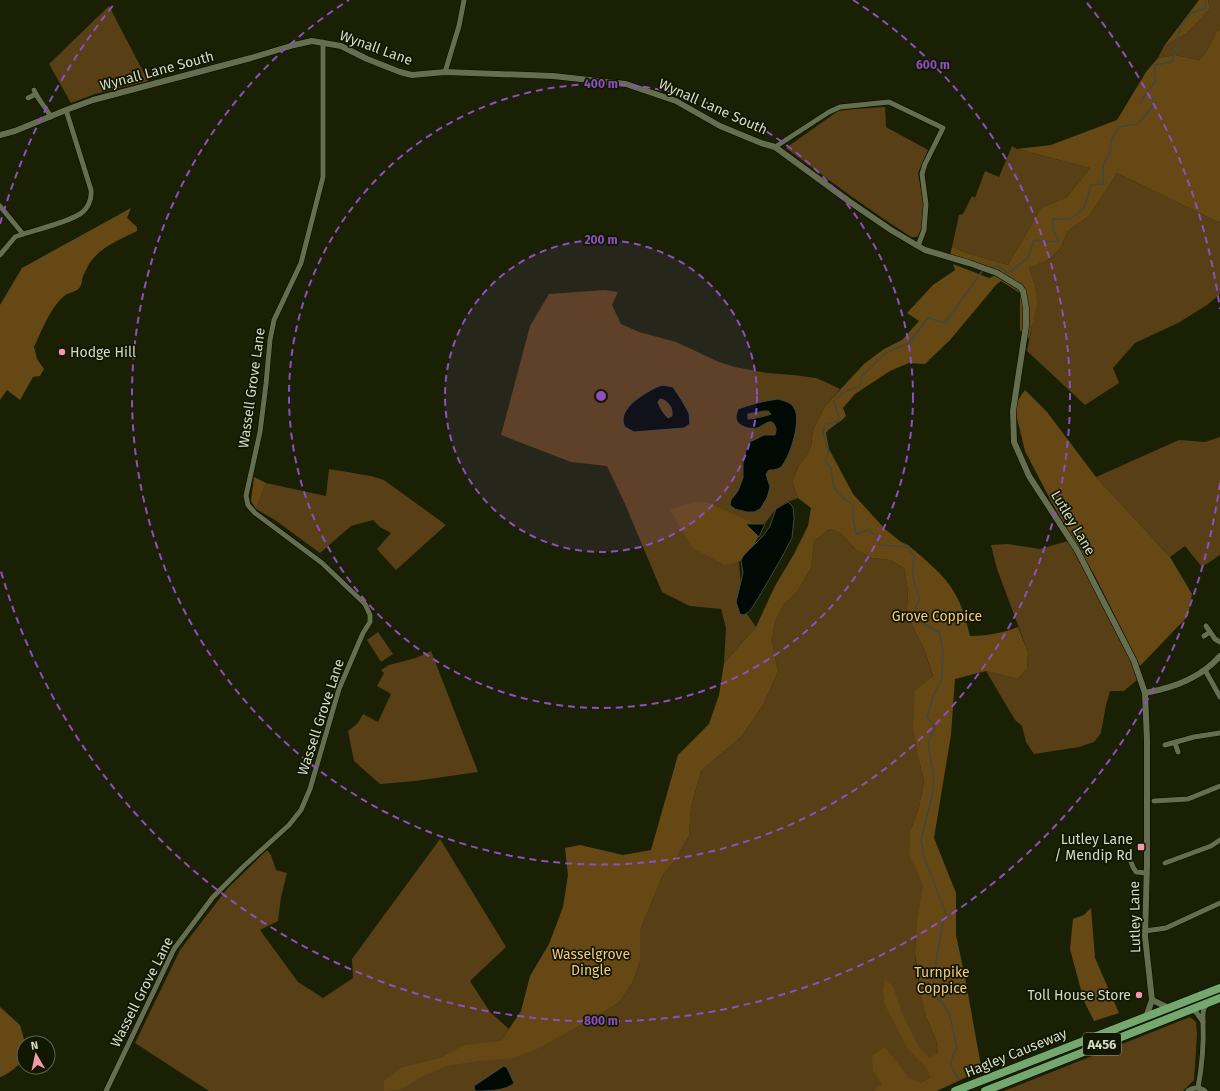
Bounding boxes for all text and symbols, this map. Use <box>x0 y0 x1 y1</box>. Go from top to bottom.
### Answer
street label: Wynall Lane <box>337 27 415 69</box>
street label: Wynall Lane South <box>98 48 216 94</box>
text: 600 m <box>916 58 950 72</box>
street label: Wynall Lane South <box>656 75 770 139</box>
text: 400 m <box>584 77 618 91</box>
text: 200 m <box>584 233 618 247</box>
street label: Wassell Grove Lane <box>235 327 269 449</box>
place label: Hodge Hill <box>70 344 136 361</box>
marker: Hodge Hill <box>57 347 67 357</box>
centre of rings <box>594 389 608 403</box>
street label: Lutley Lane <box>1047 488 1099 558</box>
park label: Grove Coppice <box>892 608 982 625</box>
street label: Wassell Grove Lane <box>294 657 348 777</box>
place label: Lutley Lane / Mendip Rd <box>1054 831 1133 864</box>
marker: Lutley Lane / Mendip Rd <box>1136 842 1146 852</box>
street label: Lutley Lane <box>1126 881 1144 953</box>
street label: Wassell Grove Lane <box>107 934 177 1050</box>
park label: Wasselgrove Dingle <box>552 946 630 979</box>
park label: Turnpike Coppice <box>914 964 970 997</box>
place label: Toll House Store <box>1027 987 1131 1004</box>
marker: Toll House Store <box>1134 990 1144 1000</box>
text: 800 m <box>584 1014 618 1028</box>
street label: Hagley Causeway <box>963 1025 1069 1081</box>
road number: A456 <box>1083 1033 1121 1055</box>
north arrow <box>16 1035 56 1075</box>
text: N <box>30 1039 39 1053</box>

